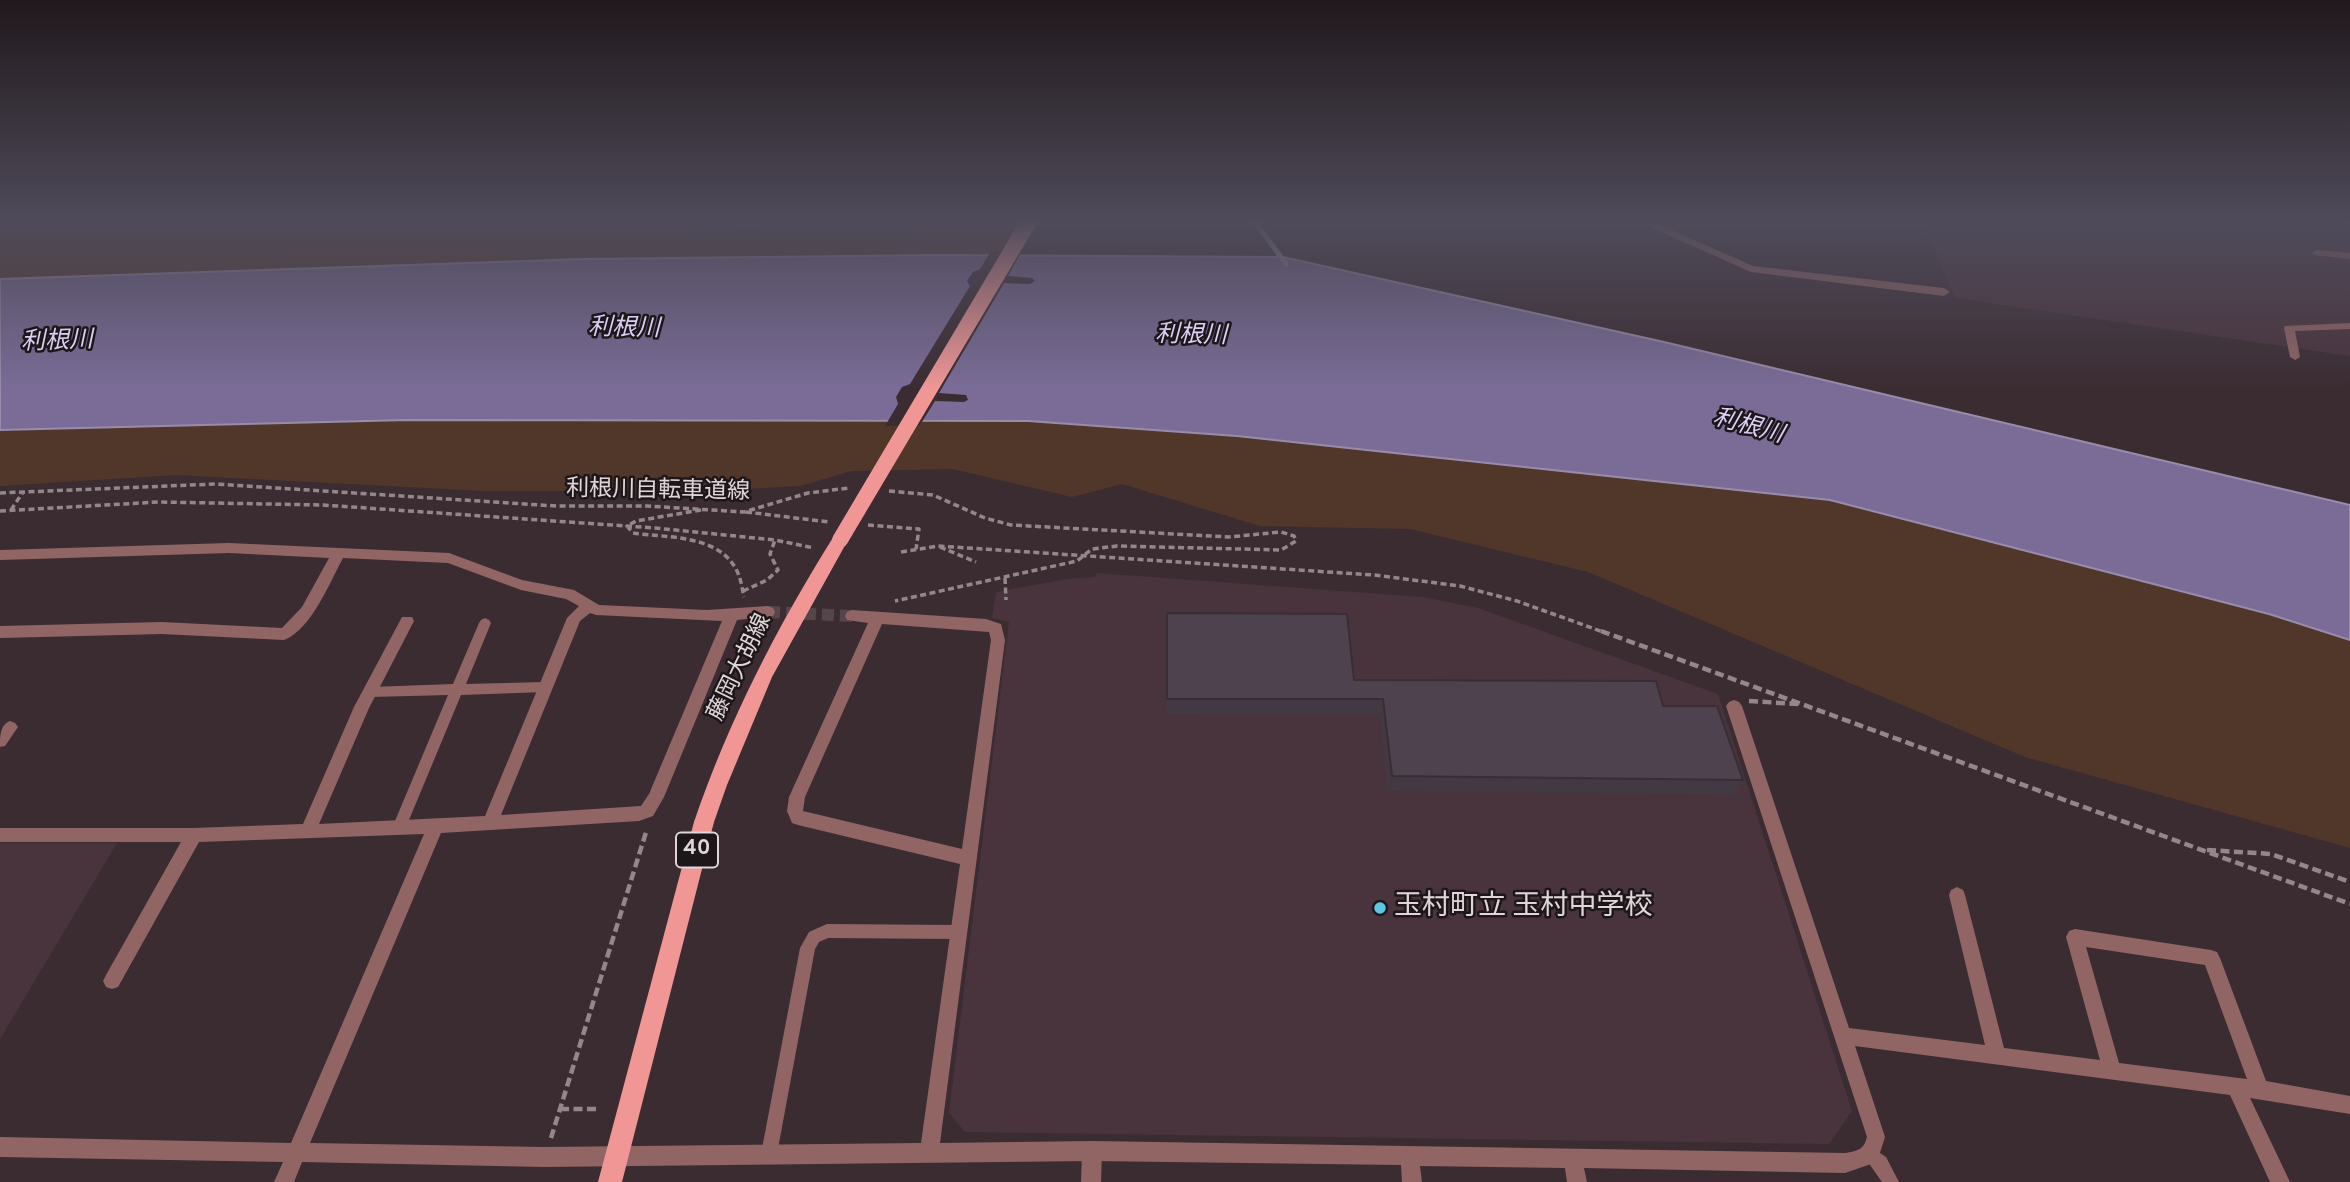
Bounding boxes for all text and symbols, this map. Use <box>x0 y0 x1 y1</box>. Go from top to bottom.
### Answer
water label: 利根川 <box>588 315 660 345</box>
water label: 利根川 <box>1155 322 1227 352</box>
water label: 利根川 <box>21 327 93 359</box>
water label: 利根川 <box>1709 405 1787 451</box>
street label: 利根川自転車道線 <box>566 477 750 507</box>
street label: 藤岡大胡線 <box>703 610 779 726</box>
road number: 40 <box>676 832 718 868</box>
place label: 玉村町立 玉村中学校 <box>1394 891 1653 925</box>
marker: 玉村町立 玉村中学校 <box>1372 900 1388 916</box>

